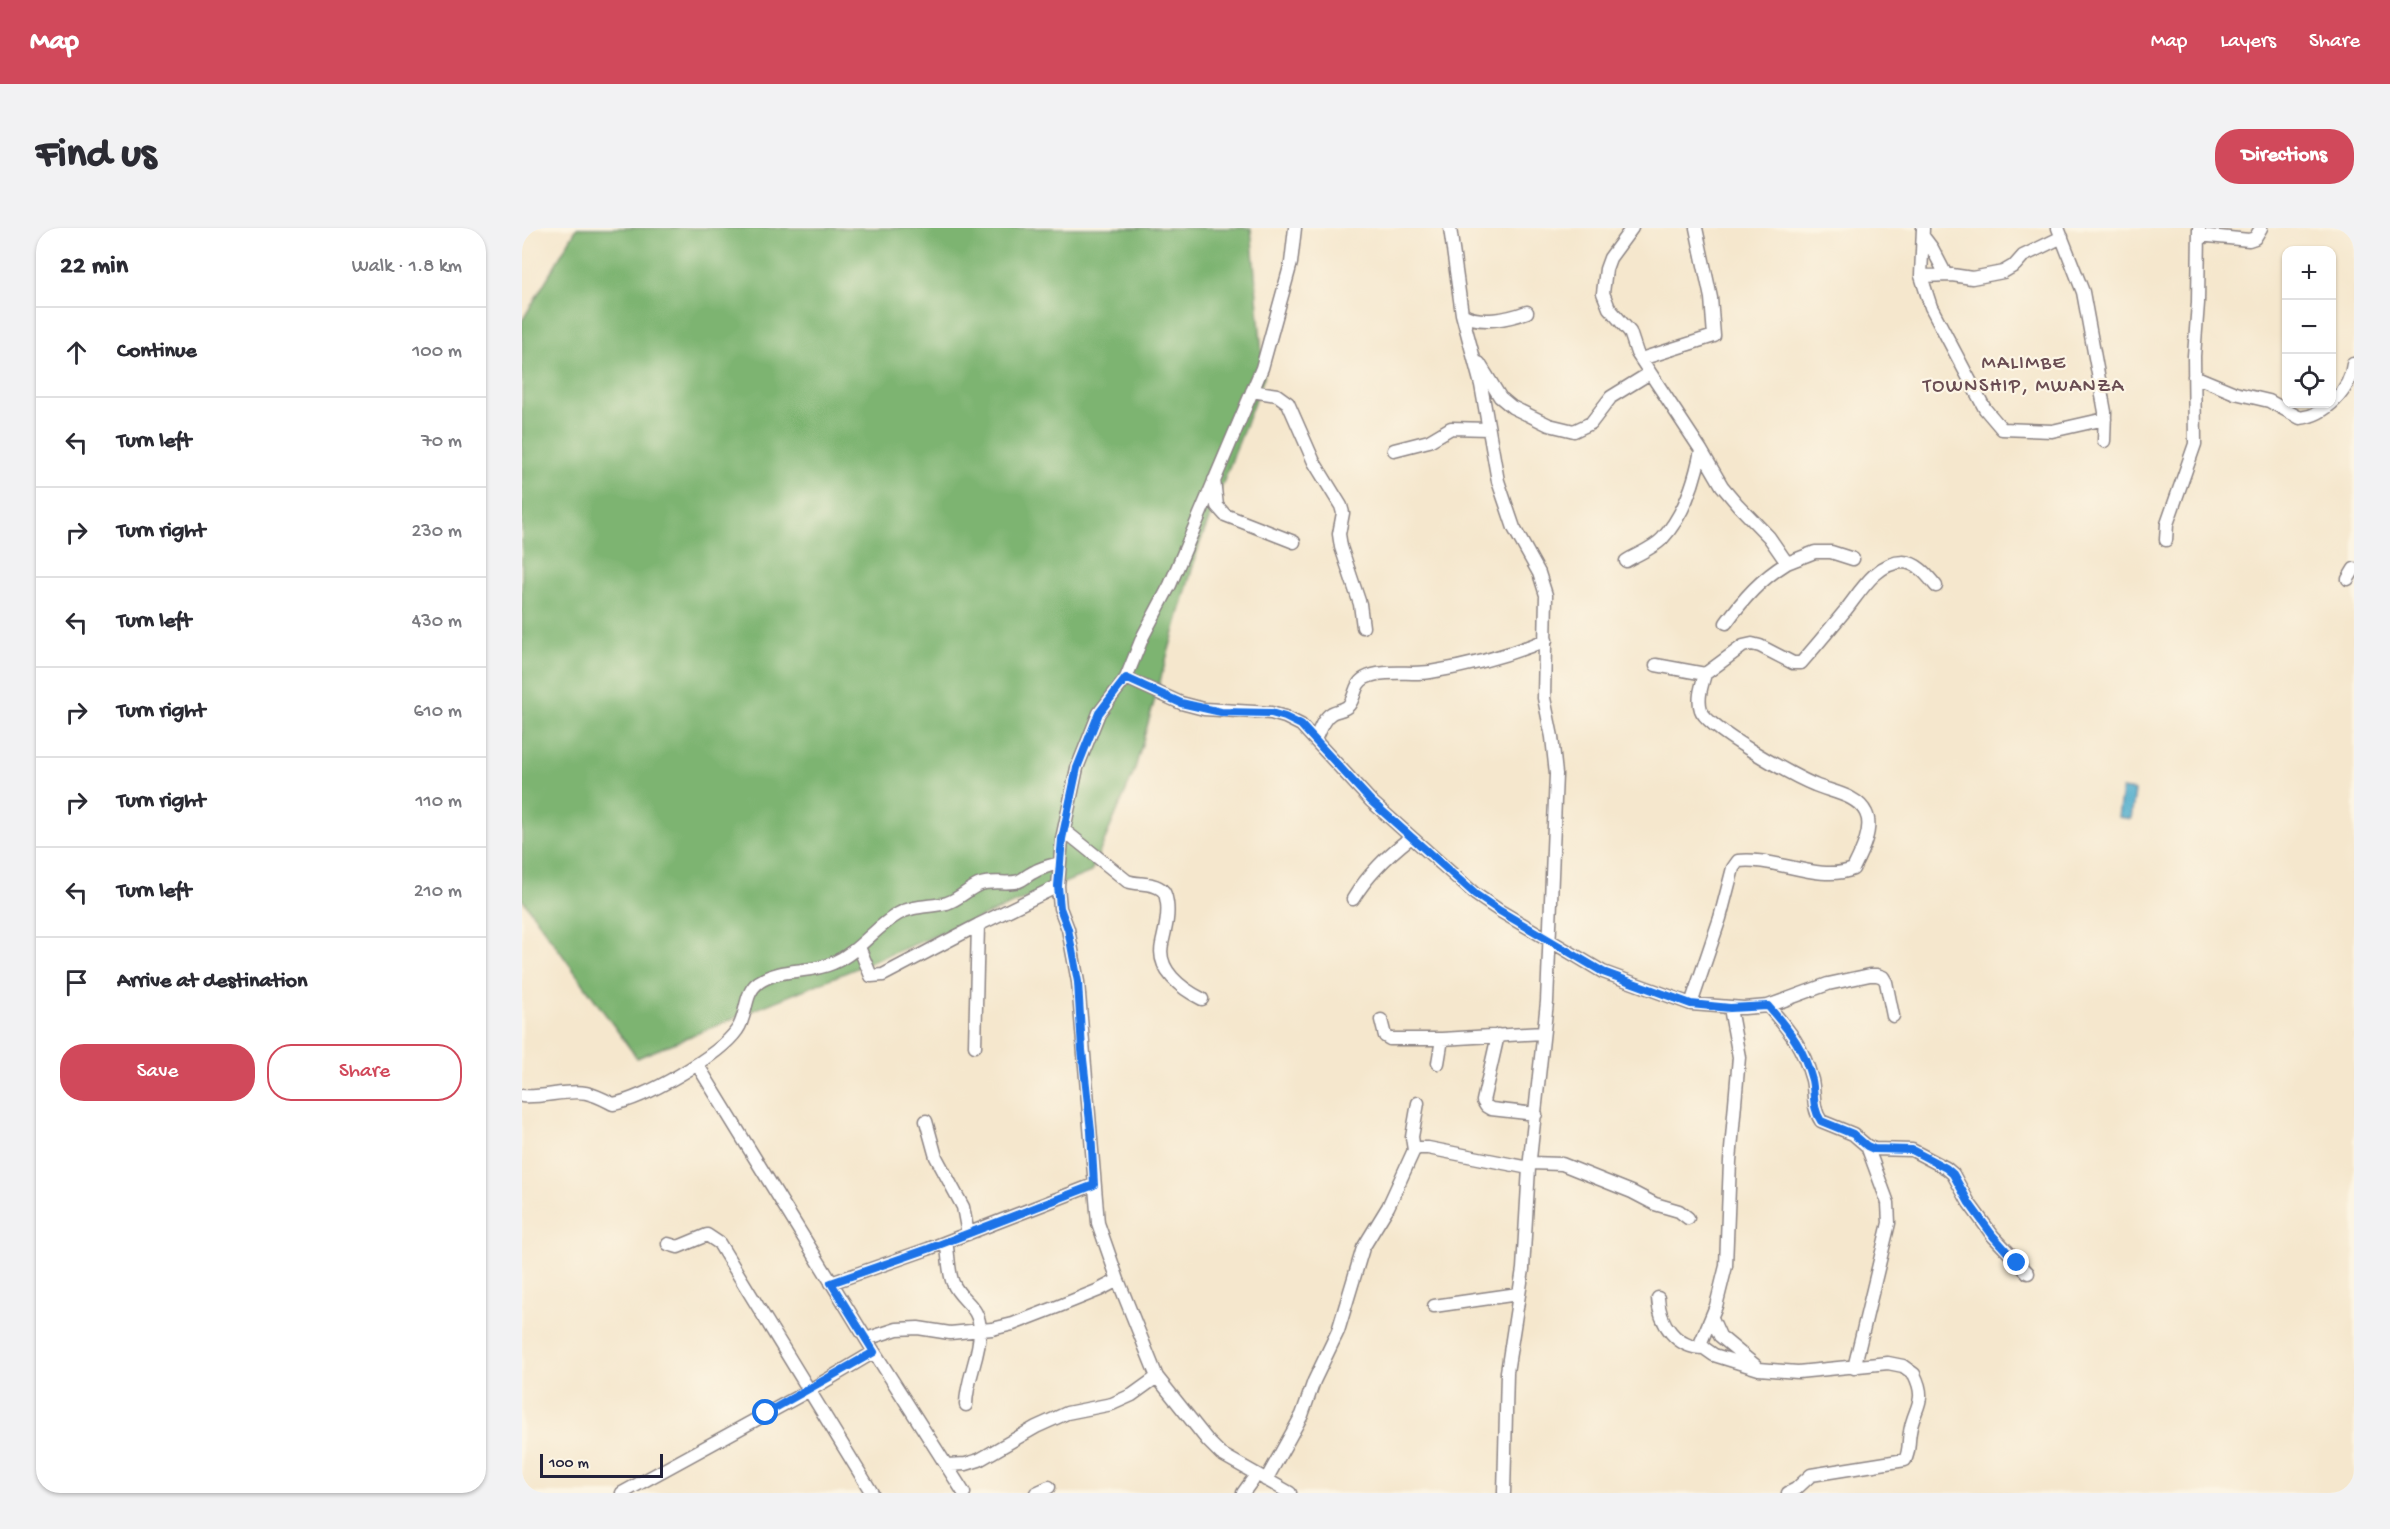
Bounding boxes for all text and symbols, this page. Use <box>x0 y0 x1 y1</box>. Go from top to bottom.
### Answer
text: Map <box>30 26 79 59</box>
text: Map <box>2151 30 2187 55</box>
text: Layers <box>2220 30 2276 55</box>
text: Share <box>2309 30 2360 55</box>
button: Directions <box>2215 129 2354 184</box>
text: Find us <box>36 132 156 181</box>
map controls <box>2282 246 2336 408</box>
button: + <box>2282 246 2336 300</box>
text: 22 min <box>60 252 128 283</box>
text: Walk · 1.8 km <box>352 256 462 279</box>
button: − <box>2282 300 2336 354</box>
icon: ahead <box>60 336 93 369</box>
text: Continue <box>117 339 197 365</box>
text: 100 m <box>412 341 462 364</box>
district label: MALIMBE TOWNSHIP, MWANZA <box>1922 353 2125 399</box>
button: locate <box>2282 354 2336 408</box>
icon: left <box>60 426 93 459</box>
text: Turn left <box>117 429 191 455</box>
text: 70 m <box>421 431 462 454</box>
icon: right <box>60 516 93 549</box>
text: Turn right <box>117 519 205 545</box>
text: 230 m <box>412 521 462 544</box>
icon: left <box>60 606 93 639</box>
text: Turn left <box>117 609 191 635</box>
text: 430 m <box>412 611 462 634</box>
icon: right <box>60 696 93 729</box>
text: Turn right <box>117 699 205 725</box>
text: 610 m <box>413 701 462 724</box>
icon: right <box>60 786 93 819</box>
text: Turn right <box>117 789 205 815</box>
text: 110 m <box>416 791 462 814</box>
icon: left <box>60 876 93 909</box>
text: Turn left <box>117 879 191 905</box>
text: 210 m <box>414 881 462 904</box>
icon: arrive <box>60 966 93 999</box>
text: Arrive at destination <box>117 969 307 995</box>
button: Save <box>60 1044 255 1101</box>
button: Share <box>267 1044 462 1101</box>
route end <box>2003 1249 2029 1275</box>
route start <box>752 1399 778 1425</box>
scale bar <box>540 1451 663 1478</box>
text: 100 m <box>549 1455 589 1474</box>

